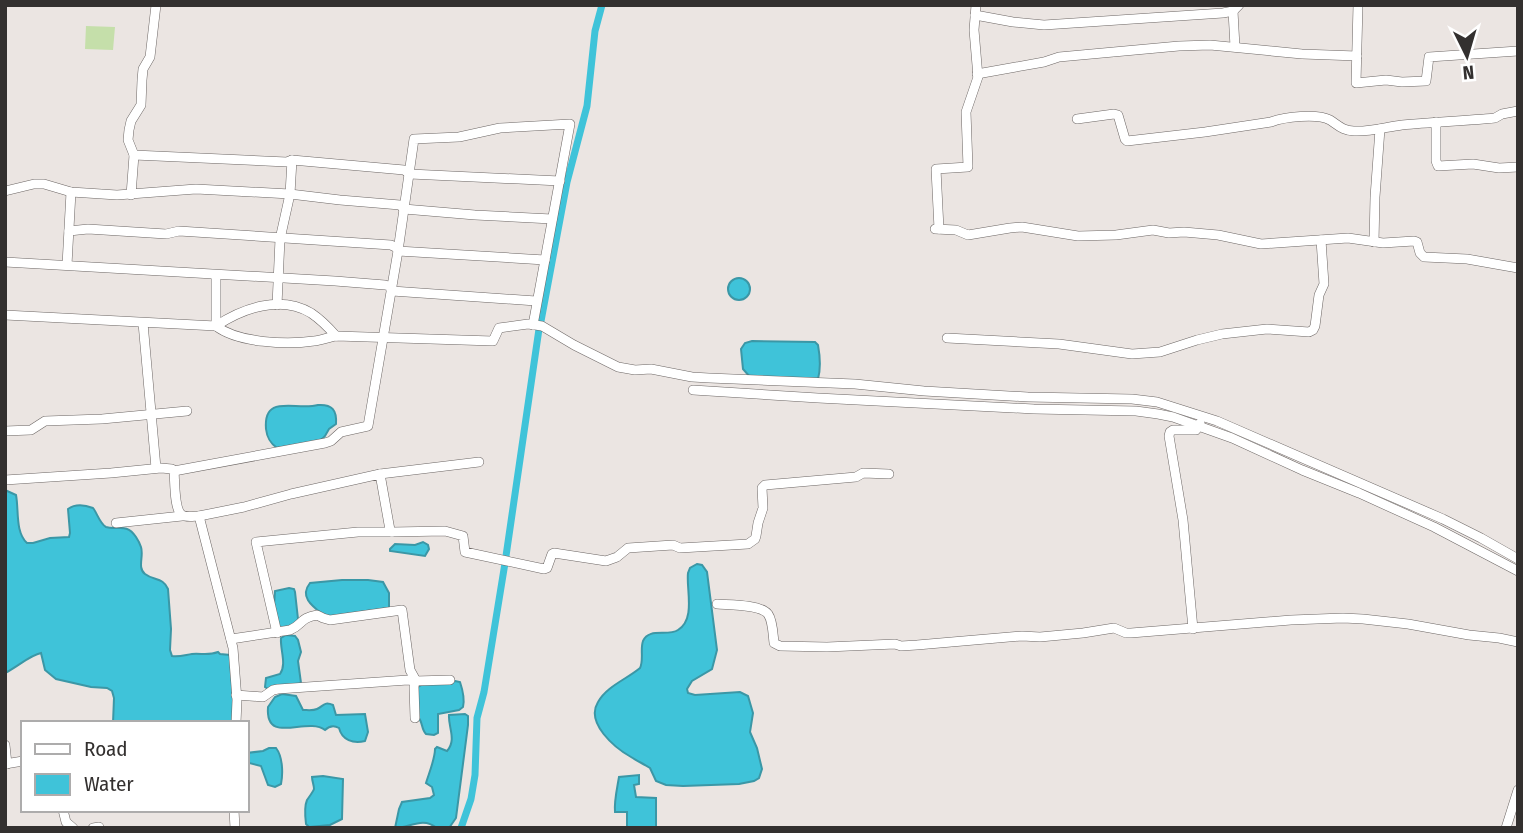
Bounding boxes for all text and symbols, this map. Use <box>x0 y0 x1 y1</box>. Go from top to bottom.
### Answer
north arrow <box>1432 21 1502 91</box>
text: N <box>1462 60 1475 84</box>
legend <box>21 721 248 812</box>
text: Road <box>84 736 128 762</box>
text: Water <box>84 771 134 797</box>

